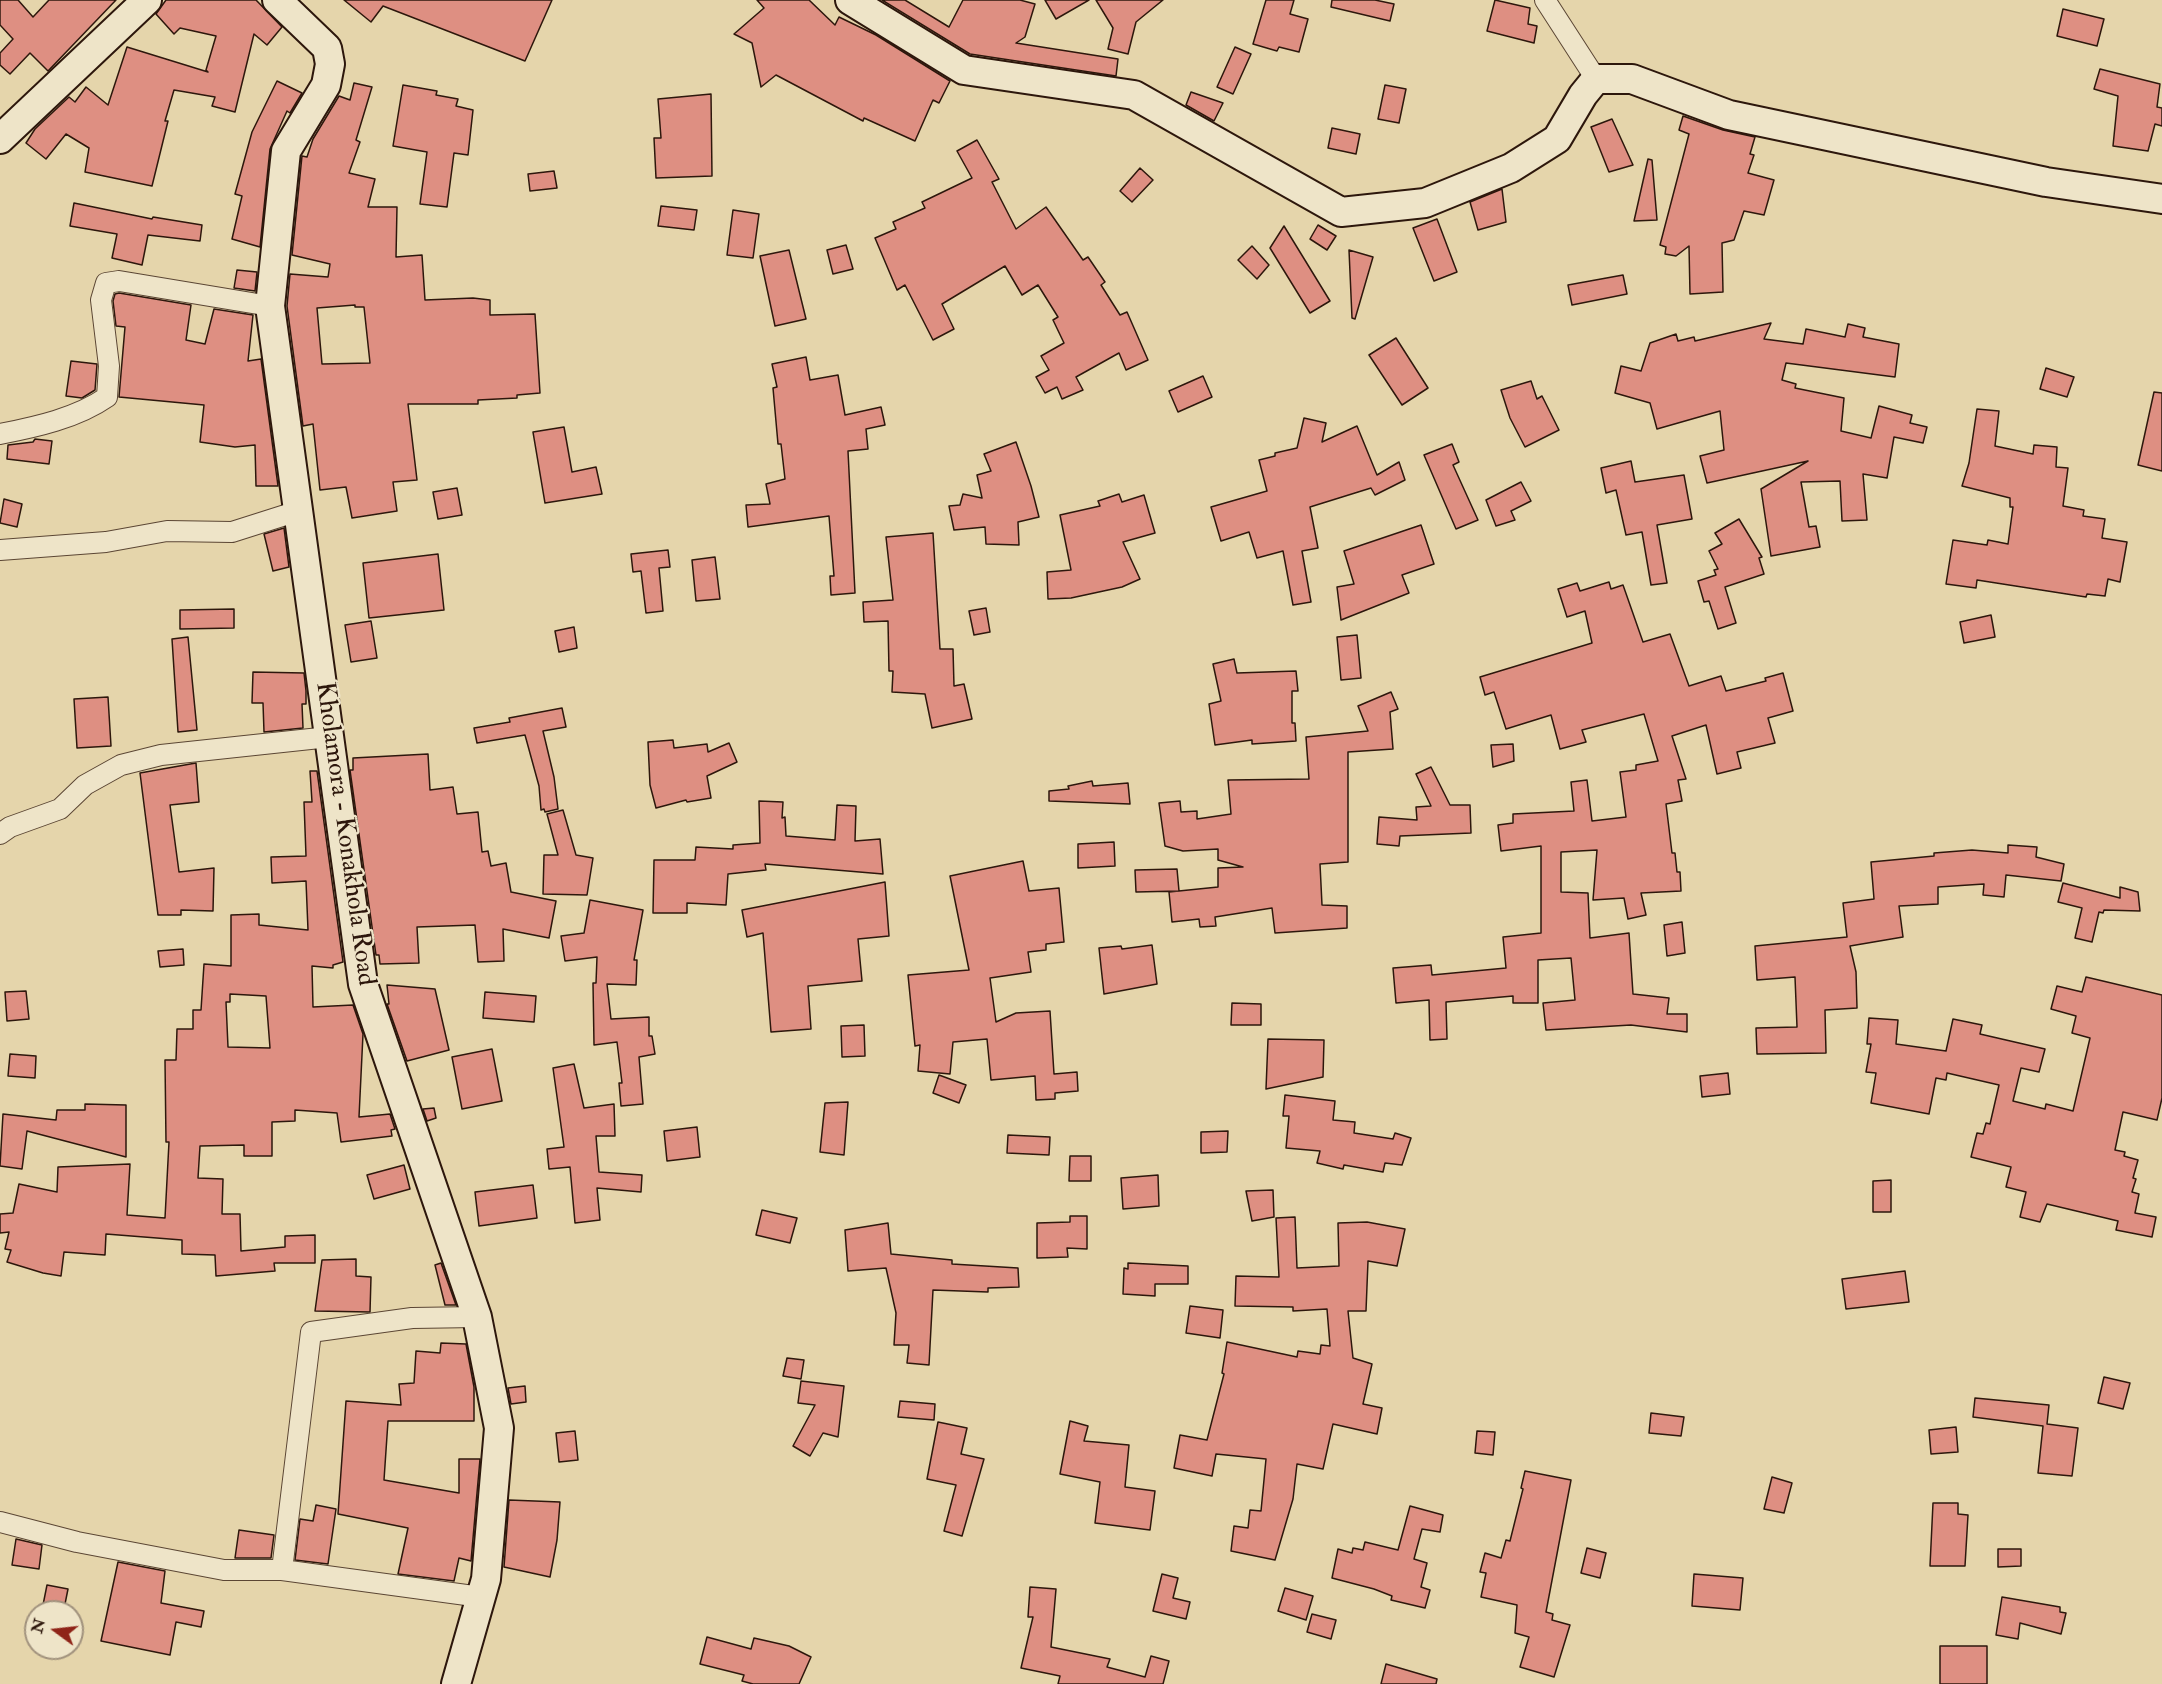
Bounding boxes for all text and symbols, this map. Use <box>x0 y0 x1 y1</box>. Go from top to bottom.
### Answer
street label: Kholamora - Konakhola Road <box>307 680 381 988</box>
north arrow <box>24 1600 84 1660</box>
text: N <box>27 1616 50 1635</box>

